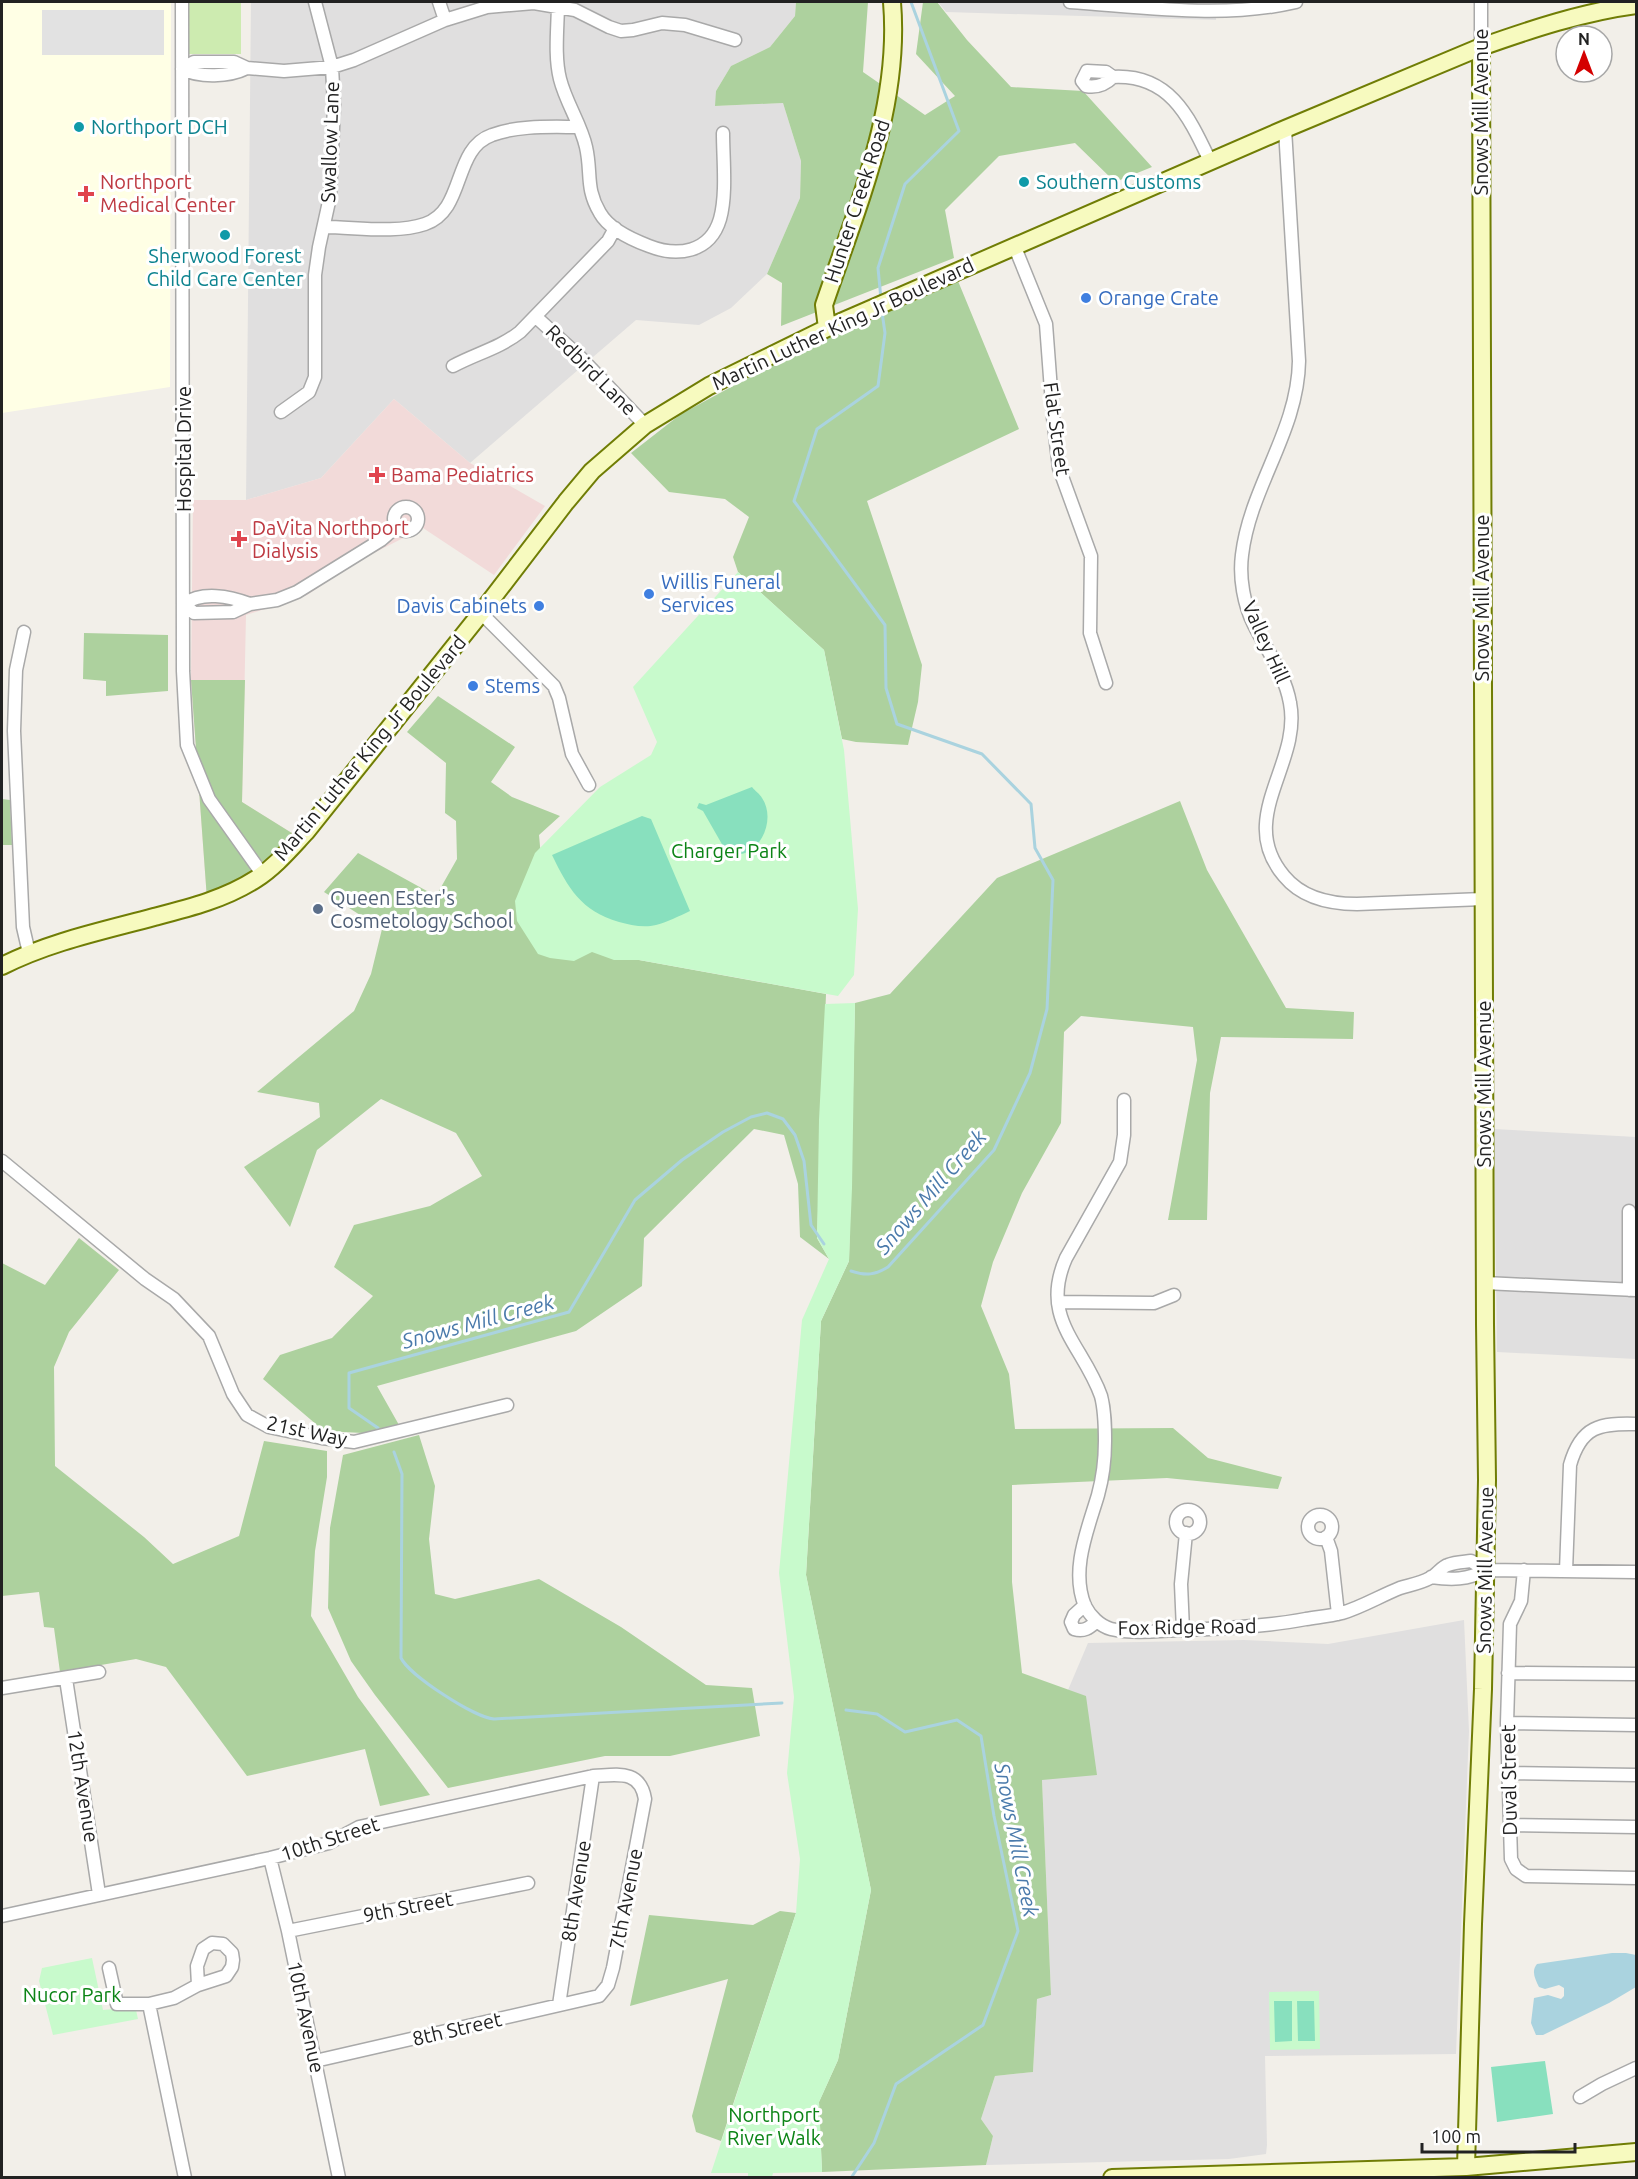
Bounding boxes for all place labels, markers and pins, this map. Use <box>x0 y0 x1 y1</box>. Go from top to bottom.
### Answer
place label: Northport DCH <box>91 115 228 138</box>
marker: Northport DCH <box>72 120 86 134</box>
place label: Northport Medical Center <box>100 170 236 216</box>
place label: Southern Customs <box>1036 170 1201 193</box>
marker: Southern Customs <box>1017 175 1031 189</box>
marker: Northport Medical Center <box>77 185 95 203</box>
marker: Sherwood Forest Child Care Center <box>218 228 232 242</box>
place label: Sherwood Forest Child Care Center <box>147 244 304 290</box>
place label: Orange Crate <box>1098 286 1219 309</box>
marker: Orange Crate <box>1079 291 1093 305</box>
place label: Bama Pediatrics <box>391 463 534 486</box>
marker: Bama Pediatrics <box>368 466 386 484</box>
place label: DaVita Northport Dialysis <box>252 516 409 562</box>
marker: DaVita Northport Dialysis <box>230 530 248 548</box>
place label: Willis Funeral Services <box>661 570 781 616</box>
marker: Willis Funeral Services <box>642 587 656 601</box>
place label: Davis Cabinets <box>397 594 527 617</box>
marker: Davis Cabinets <box>532 599 546 613</box>
place label: Stems <box>485 674 540 697</box>
marker: Stems <box>466 679 480 693</box>
place label: Queen Ester's Cosmetology School <box>330 886 513 932</box>
marker: Queen Ester's Cosmetology School <box>311 902 325 916</box>

